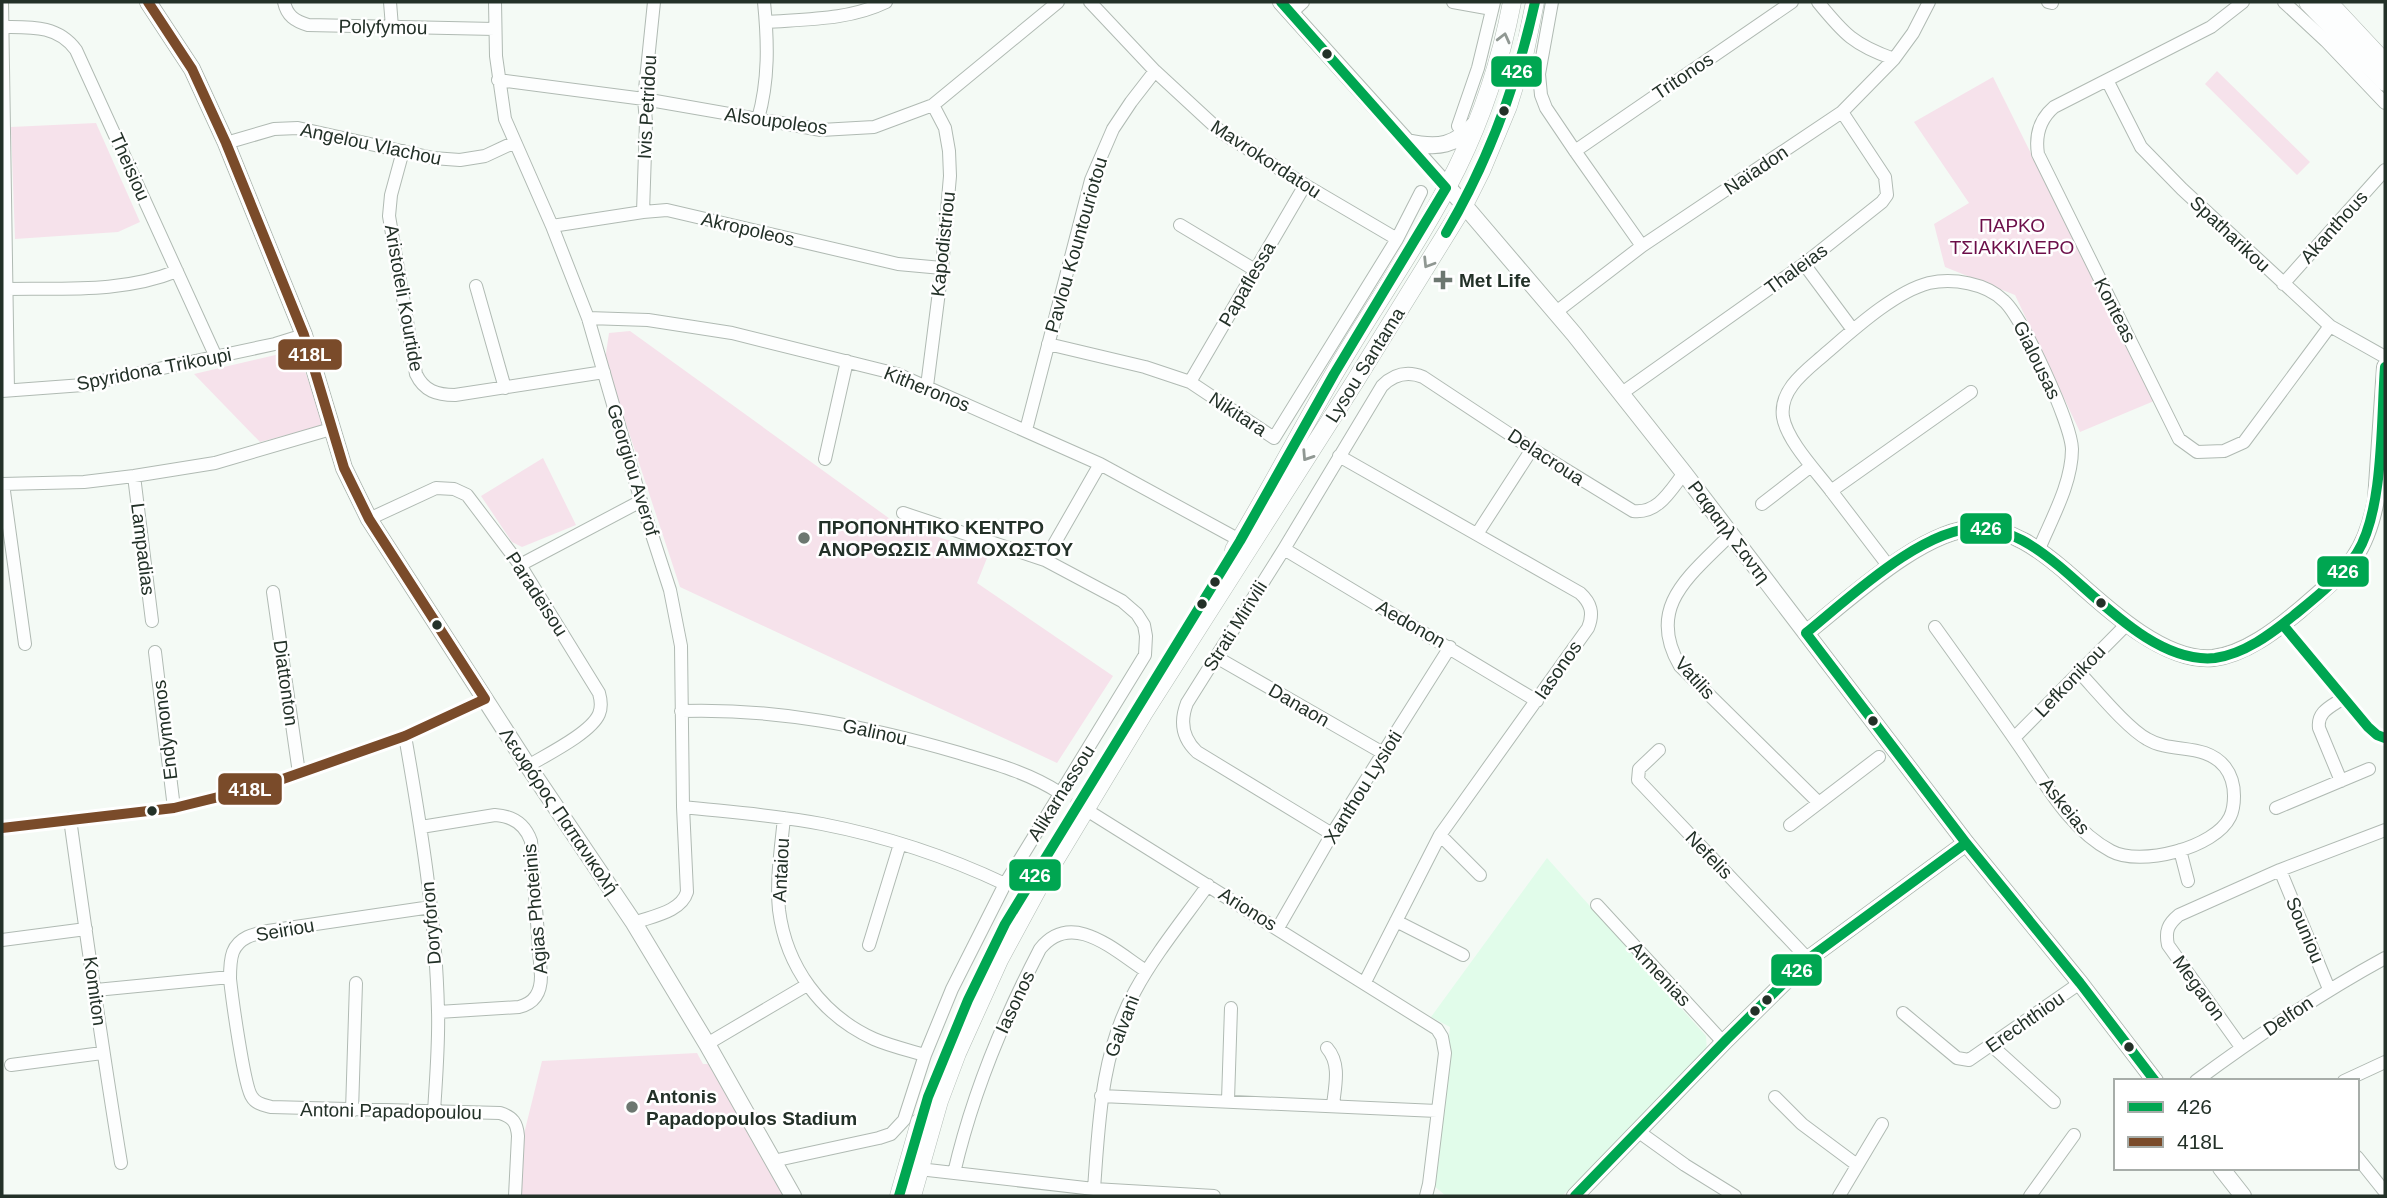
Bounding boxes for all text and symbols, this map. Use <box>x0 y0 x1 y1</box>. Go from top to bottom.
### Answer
street label: Polyfymou <box>338 16 428 38</box>
one-way arrow <box>1496 32 1510 44</box>
unlabelled marker <box>1320 47 1334 61</box>
street label: Tritonos <box>1649 48 1717 104</box>
street label: Ivis Petridou <box>634 54 660 160</box>
line badge: 426 <box>1490 55 1543 88</box>
text: 426 <box>1501 61 1533 82</box>
street label: Alsoupoleos <box>723 103 829 139</box>
unlabelled marker <box>1497 104 1511 118</box>
street label: Mavrokordatou <box>1207 116 1325 202</box>
street label: Angelou Vlachou <box>299 119 443 169</box>
street label: Theisiou <box>106 130 154 204</box>
street label: Naïadon <box>1720 141 1792 199</box>
street label: Pavlou Kountouriotou <box>1041 155 1111 335</box>
street label: Akanthous <box>2296 187 2372 267</box>
street label: Kapodistriou <box>927 190 959 298</box>
street label: Spatharikou <box>2186 192 2274 276</box>
street label: Akropoleos <box>699 208 797 250</box>
park label: ΠΑΡΚΟ ΤΣΙΑΚΚΙΛΕΡΟ <box>1950 215 2074 258</box>
street label: Aristoteli Kourtide <box>381 223 427 373</box>
street label: Papaflessa <box>1214 238 1280 330</box>
street label: Thaleias <box>1761 239 1831 299</box>
one-way arrow <box>1423 255 1436 268</box>
marker: Met Life <box>1433 270 1453 290</box>
place label: Met Life <box>1459 270 1531 291</box>
street label: Konteas <box>2090 274 2140 346</box>
street label: Lysou Santama <box>1321 303 1409 426</box>
street label: Gialousas <box>2009 317 2065 403</box>
line badge: 418L <box>277 338 343 371</box>
street label: Spyridona Trikoupi <box>75 344 233 394</box>
text: 418L <box>288 344 332 365</box>
street label: Kitheronos <box>881 362 973 416</box>
street label: Nikitara <box>1205 388 1271 441</box>
street label: Georgiou Averof <box>603 401 663 539</box>
street label: Delacroua <box>1504 425 1588 490</box>
one-way arrow <box>1303 448 1316 461</box>
street label: Ραφαηλ Σαντη <box>1684 477 1774 587</box>
street label: Lampadias <box>127 502 159 596</box>
line badge: 426 <box>1959 512 2013 545</box>
place label: ΠΡΟΠΟΝΗΤΙΚΟ ΚΕΝΤΡΟ ΑΝΟΡΘΩΣΙΣ ΑΜΜΟΧΩΣΤΟΥ <box>818 517 1074 560</box>
text: 426 <box>1970 518 2002 539</box>
marker: ΠΡΟΠΟΝΗΤΙΚΟ ΚΕΝΤΡΟ ΑΝΟΡΘΩΣΙΣ ΑΜΜΟΧΩΣΤΟΥ <box>796 530 812 546</box>
street label: Paradeisou <box>502 548 572 640</box>
line badge: 426 <box>2316 555 2370 588</box>
text: 426 <box>2327 561 2359 582</box>
unlabelled marker <box>1208 575 1222 589</box>
street label: Strati Mirivili <box>1199 577 1271 675</box>
street label: Aedonon <box>1373 596 1449 652</box>
unlabelled marker <box>2094 596 2108 610</box>
unlabelled marker <box>1195 597 1209 611</box>
unlabelled marker <box>430 618 444 632</box>
street label: Iasonos <box>1530 637 1586 703</box>
street label: Diattonton <box>270 639 302 727</box>
street label: Lefkonikou <box>2031 641 2109 721</box>
street label: Vatilis <box>1671 653 1719 703</box>
street label: Endymonos <box>148 679 182 781</box>
street label: Danaon <box>1265 679 1333 731</box>
unlabelled marker <box>1866 714 1880 728</box>
street label: Galinou <box>841 715 909 749</box>
street label: Λεωφόρος Παπανικολή <box>495 724 623 898</box>
street label: Xanthou Lysioti <box>1320 727 1406 847</box>
street label: Alikarnassou <box>1023 741 1099 845</box>
line badge: 418L <box>217 772 283 806</box>
street label: Askeias <box>2036 774 2094 838</box>
text: 418L <box>228 779 272 800</box>
unlabelled marker <box>145 804 159 818</box>
street label: Nefelis <box>1681 827 1737 883</box>
street label: Antaiou <box>769 837 793 903</box>
street label: Agias Photeinis <box>519 843 551 975</box>
line badge: 426 <box>1008 858 1062 892</box>
text: 426 <box>1019 865 1051 886</box>
street label: Doryforon <box>417 881 445 965</box>
street label: Arionos <box>1215 883 1281 935</box>
street label: Souniou <box>2282 894 2328 966</box>
street label: Seiriou <box>254 915 316 945</box>
street label: Armenias <box>1625 937 1695 1011</box>
street label: Megaron <box>2168 951 2230 1025</box>
line badge: 426 <box>1770 953 1823 987</box>
street label: Komiton <box>80 955 110 1027</box>
text: 426 <box>1781 960 1813 981</box>
street label: Iasonos <box>991 967 1039 1037</box>
street label: Erechthiou <box>1982 987 2068 1057</box>
street label: Galvani <box>1101 992 1143 1060</box>
street label: Delfon <box>2259 992 2317 1040</box>
unlabelled marker <box>1760 993 1774 1007</box>
unlabelled marker <box>1748 1004 1762 1018</box>
unlabelled marker <box>2122 1040 2136 1054</box>
legend <box>2114 1079 2359 1170</box>
place label: Antonis Papadopoulos Stadium <box>646 1086 857 1129</box>
text: 426 <box>2177 1095 2212 1118</box>
street label: Antoni Papadopoulou <box>300 1099 482 1123</box>
marker: Antonis Papadopoulos Stadium <box>624 1099 640 1115</box>
text: 418L <box>2177 1130 2224 1153</box>

